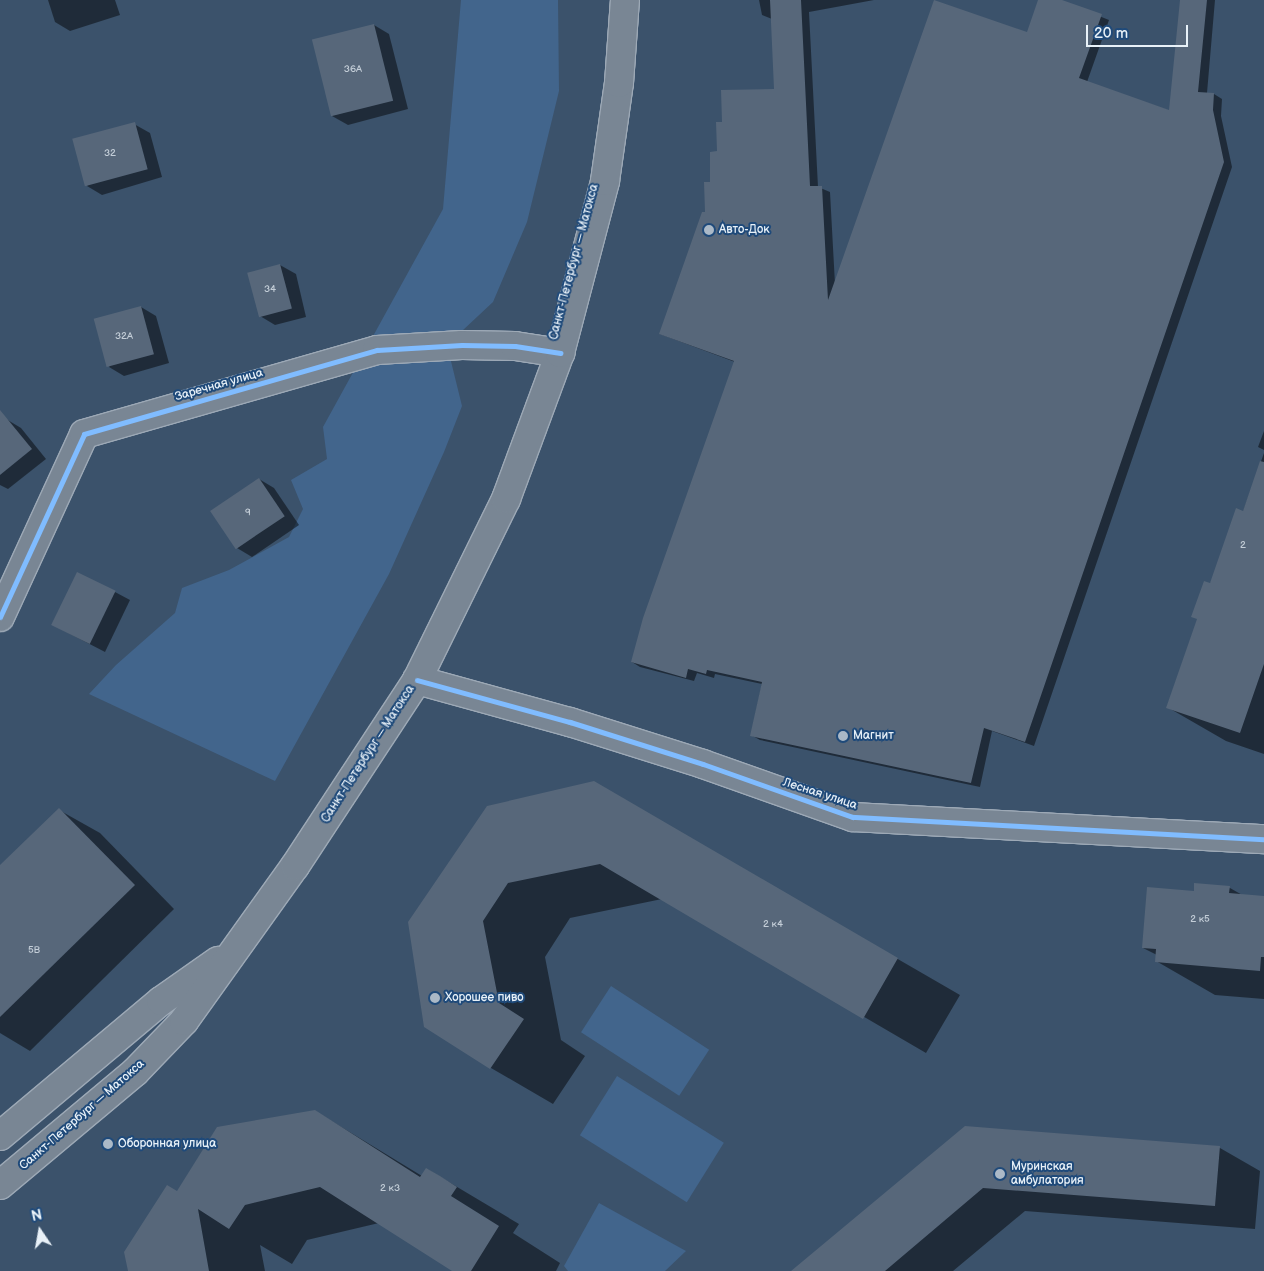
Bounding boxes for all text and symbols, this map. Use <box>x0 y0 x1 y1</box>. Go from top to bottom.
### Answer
scale bar <box>1089 15 1192 47</box>
text: 20 m <box>1094 24 1128 43</box>
house number: 36А <box>344 64 362 76</box>
house number: 32 <box>104 148 116 160</box>
street label: Санкт-Петербург — Матокса <box>546 182 602 342</box>
place label: Авто-Док <box>719 223 770 237</box>
marker: Авто-Док <box>703 224 715 236</box>
house number: 34 <box>264 284 276 296</box>
house number: 32А <box>115 331 133 343</box>
street label: Заречная улица <box>173 366 265 404</box>
house number: 9 <box>245 507 251 519</box>
house number: 2 <box>1240 540 1246 552</box>
street label: Санкт-Петербург — Матокса <box>318 682 418 826</box>
place label: Магнит <box>853 729 894 743</box>
marker: Магнит <box>837 730 849 742</box>
street label: Лесная улица <box>781 775 859 813</box>
house number: 2 к5 <box>1190 914 1210 926</box>
house number: 2 к4 <box>763 919 783 931</box>
house number: 5В <box>28 945 40 957</box>
place label: Хорошее пиво <box>445 991 524 1005</box>
marker: Хорошее пиво <box>429 992 441 1004</box>
street label: Санкт-Петербург — Матокса <box>16 1057 148 1173</box>
place label: Оборонная улица <box>118 1137 216 1151</box>
marker: Оборонная улица <box>102 1138 114 1150</box>
place label: Муринская амбулатория <box>1011 1160 1084 1188</box>
marker: Муринская амбулатория <box>993 1167 1007 1181</box>
house number: 2 к3 <box>380 1183 400 1195</box>
north arrow <box>15 1206 65 1256</box>
text: N <box>30 1206 44 1225</box>

